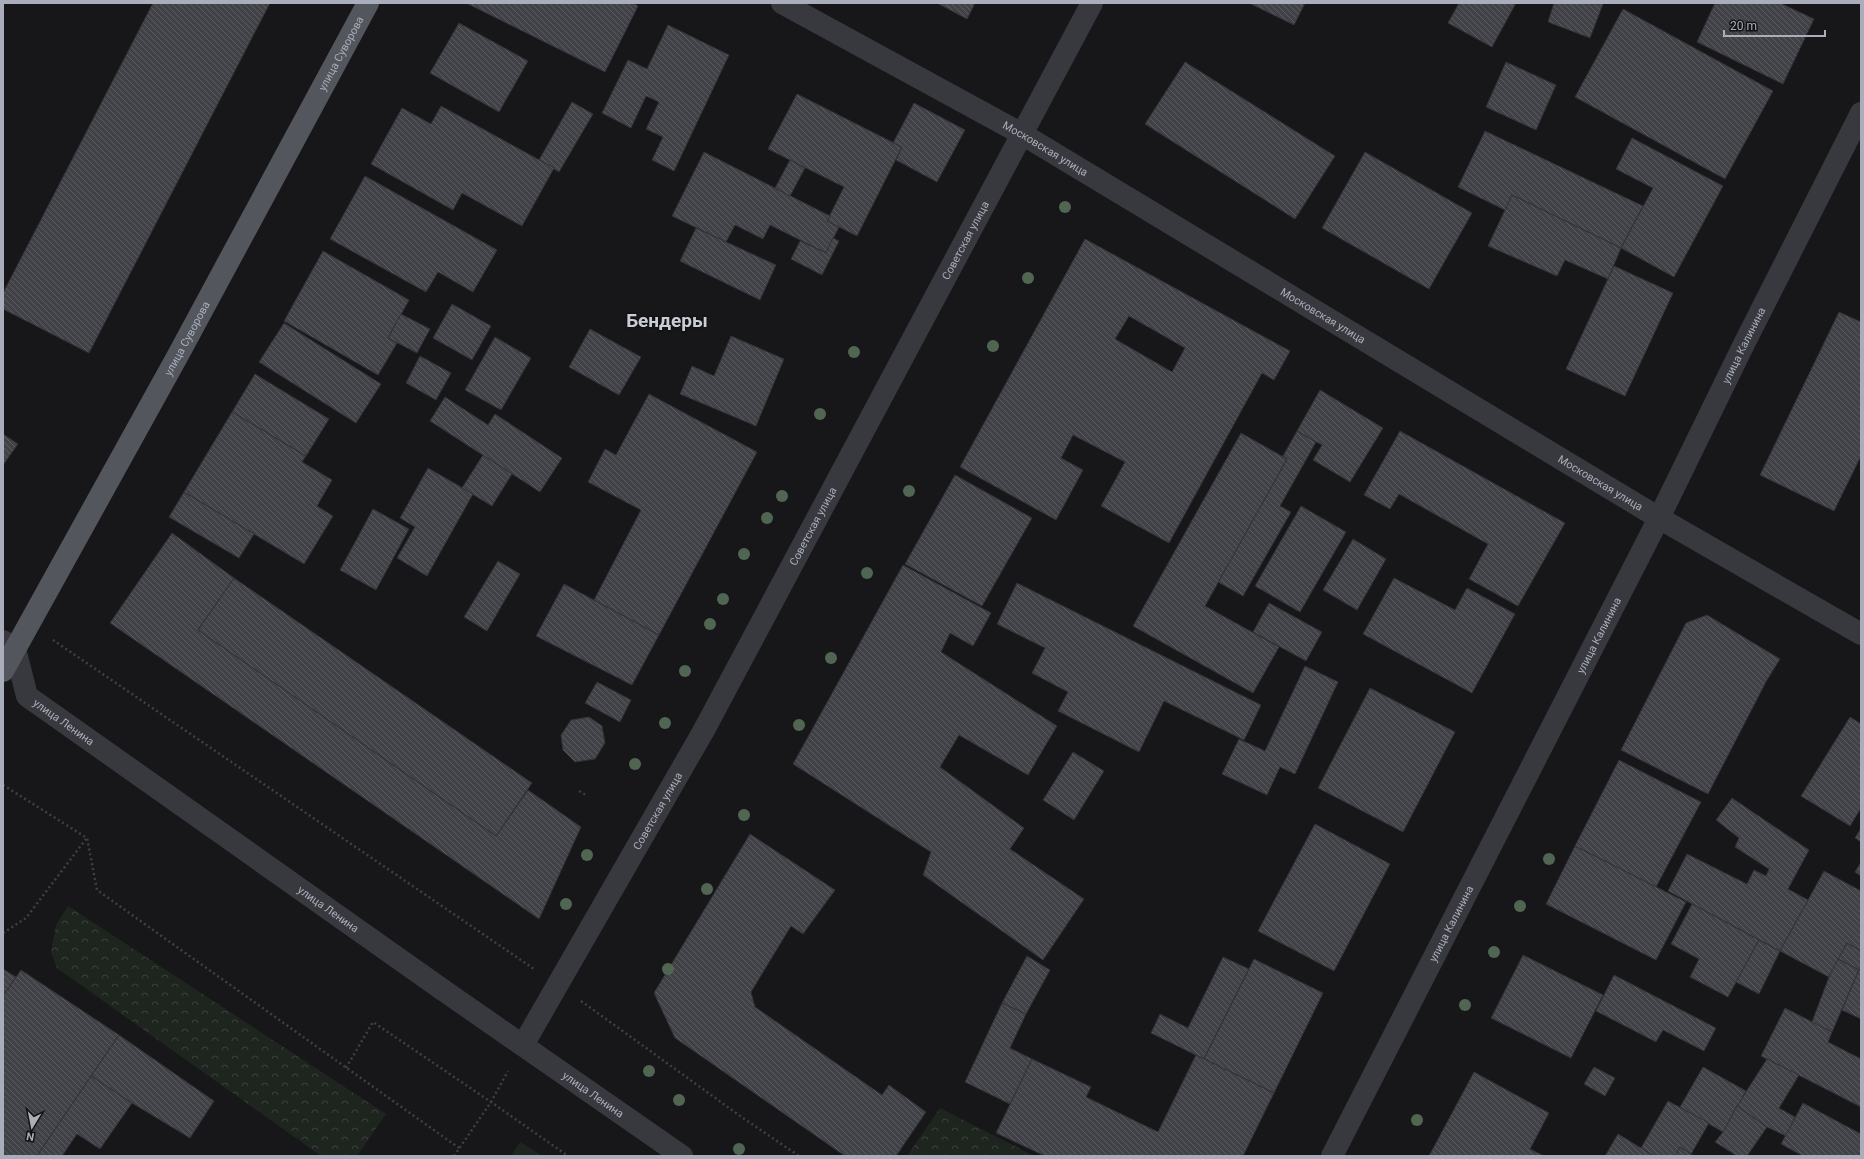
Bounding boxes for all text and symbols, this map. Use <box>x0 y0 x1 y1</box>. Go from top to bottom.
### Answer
scale bar <box>1724 12 1825 38</box>
street label: улица Суворова <box>316 14 367 93</box>
text: 20 m <box>1730 19 1757 33</box>
street label: Московская улица <box>1000 119 1090 179</box>
street label: Советская улица <box>940 199 992 282</box>
street label: Московская улица <box>1278 285 1368 346</box>
street label: улица Суворова <box>162 299 213 378</box>
street label: улица Калинина <box>1720 305 1768 386</box>
district label: Бендеры <box>626 309 708 332</box>
street label: Московская улица <box>1556 453 1645 514</box>
street label: Советская улица <box>787 485 839 568</box>
street label: улица Калинина <box>1574 595 1624 676</box>
street label: улица Ленина <box>31 696 97 748</box>
street label: Советская улица <box>631 770 685 852</box>
street label: улица Ленина <box>295 883 361 935</box>
street label: улица Калинина <box>1427 884 1476 964</box>
street label: улица Ленина <box>560 1069 626 1121</box>
north arrow <box>12 1107 52 1147</box>
text: N <box>25 1129 35 1143</box>

